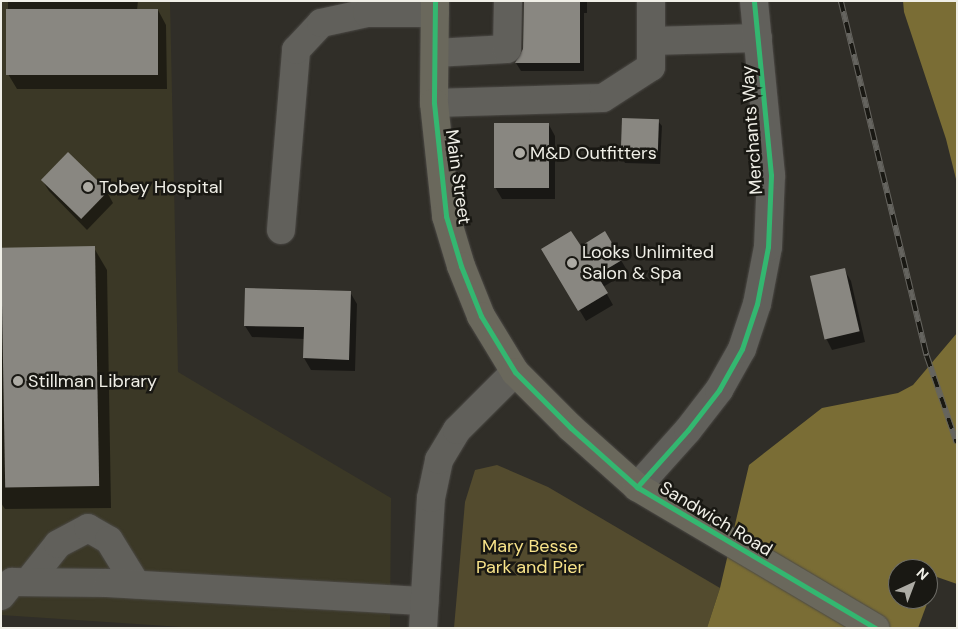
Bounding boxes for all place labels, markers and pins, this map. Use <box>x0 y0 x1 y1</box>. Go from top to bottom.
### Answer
place label: M&D Outfitters <box>530 142 657 164</box>
marker: M&D Outfitters <box>514 147 526 159</box>
place label: Tobey Hospital <box>99 176 222 198</box>
marker: Tobey Hospital <box>81 180 95 194</box>
place label: Looks Unlimited Salon & Spa <box>582 242 714 284</box>
marker: Looks Unlimited Salon & Spa <box>566 257 578 269</box>
place label: Stillman Library <box>28 370 157 392</box>
marker: Stillman Library <box>12 375 24 387</box>

